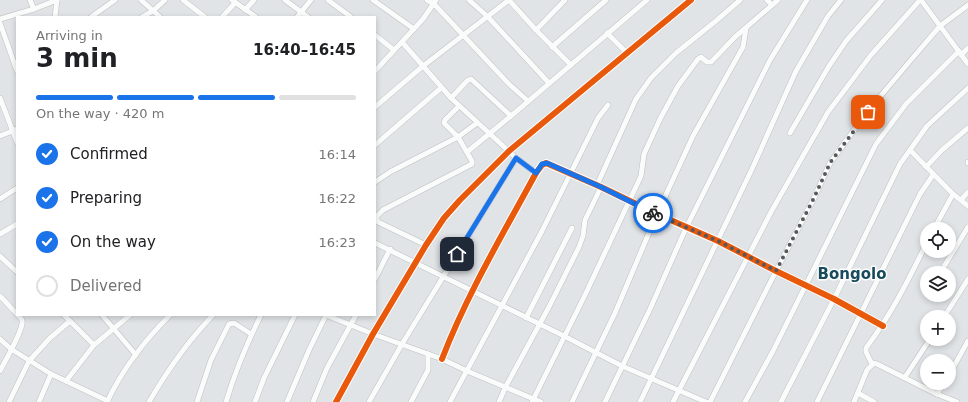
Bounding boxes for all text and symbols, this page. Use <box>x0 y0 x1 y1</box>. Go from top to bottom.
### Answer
text: Arriving in <box>36 28 103 43</box>
text: 16:40–16:45 <box>253 41 356 59</box>
text: 3 min <box>36 43 118 73</box>
pin <box>851 95 885 129</box>
icon: bag <box>857 101 879 123</box>
text: On the way · 420 m <box>36 106 164 121</box>
icon: check <box>36 143 58 165</box>
text: Confirmed <box>70 145 148 163</box>
text: 16:14 <box>319 147 356 162</box>
icon: check <box>36 187 58 209</box>
text: Preparing <box>70 189 142 207</box>
text: 16:22 <box>319 191 356 206</box>
courier <box>633 193 673 233</box>
icon: bike <box>642 202 664 224</box>
map controls <box>920 222 956 390</box>
button: locate <box>920 222 956 258</box>
icon: check <box>36 231 58 253</box>
text: On the way <box>70 233 156 251</box>
text: 16:23 <box>319 235 356 250</box>
pin <box>440 237 474 271</box>
icon: home <box>446 243 468 265</box>
district label: Bongolo <box>818 265 886 283</box>
button: layers <box>920 266 956 302</box>
text: Delivered <box>70 277 142 295</box>
button: + <box>920 310 956 346</box>
button: − <box>920 354 956 390</box>

